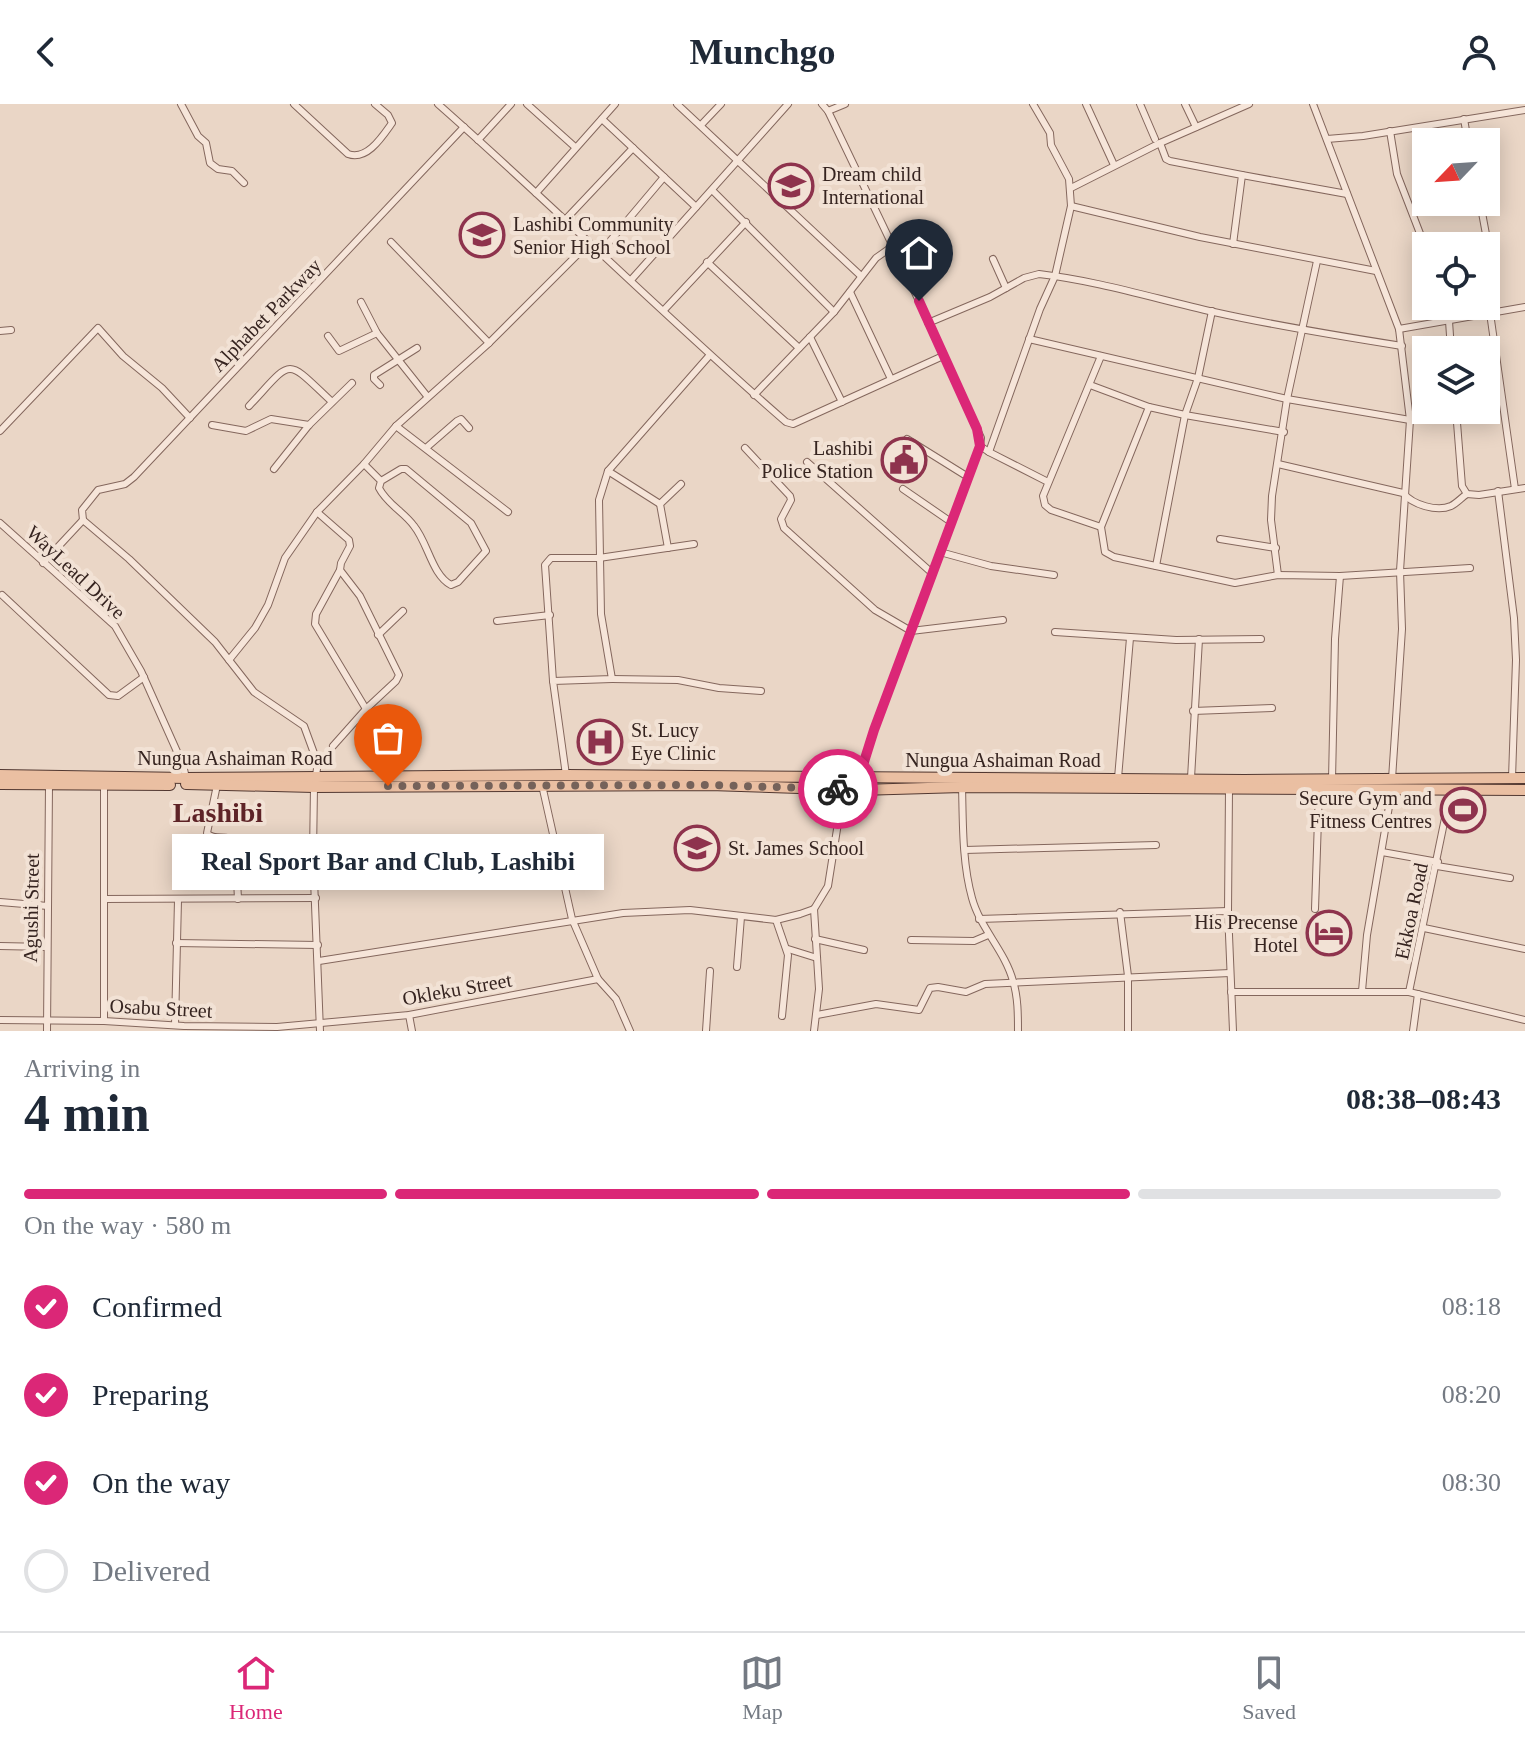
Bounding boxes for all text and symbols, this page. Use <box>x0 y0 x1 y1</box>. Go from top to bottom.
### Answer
icon: back <box>24 30 68 74</box>
icon: person <box>1457 30 1501 74</box>
text: Munchgo <box>689 32 836 72</box>
north arrow <box>1412 128 1500 216</box>
map controls <box>1412 128 1500 424</box>
school or university icon: Dream child International <box>767 162 815 210</box>
place label: Dream child International <box>822 163 925 208</box>
school or university icon: Lashibi Community Senior High School <box>458 211 506 259</box>
place label: Lashibi Community Senior High School <box>513 213 674 259</box>
pin <box>885 219 953 301</box>
icon: home <box>897 231 941 275</box>
button: locate <box>1412 232 1500 320</box>
street label: Alphabet Parkway <box>207 254 326 377</box>
button: layers <box>1412 336 1500 424</box>
public building icon: Lashibi Police Station <box>880 436 928 484</box>
place label: Lashibi Police Station <box>761 437 873 482</box>
street label: WayLead Drive <box>21 521 130 624</box>
pin <box>354 704 422 786</box>
icon: bag <box>366 716 410 760</box>
hospital icon: St. Lucy Eye Clinic <box>576 718 624 766</box>
place label: St. Lucy Eye Clinic <box>631 719 716 765</box>
street label: Nungua Ashaiman Road <box>137 747 333 770</box>
courier <box>798 749 878 829</box>
street label: Nungua Ashaiman Road <box>905 749 1101 772</box>
icon: bike <box>816 767 860 811</box>
sports icon: Secure Gym and Fitness Centres <box>1439 786 1487 834</box>
place label: Secure Gym and Fitness Centres <box>1299 787 1432 832</box>
district label: Lashibi <box>173 797 263 828</box>
school or university icon: St. James School <box>673 824 721 872</box>
callout: Real Sport Bar and Club, Lashibi <box>172 834 604 890</box>
place label: St. James School <box>728 837 865 859</box>
text: Real Sport Bar and Club, Lashibi <box>201 847 575 876</box>
street label: Agushi Street <box>19 853 44 963</box>
street label: Ekkoa Road <box>1390 861 1432 961</box>
hotel icon: His Precense Hotel <box>1305 909 1353 957</box>
place label: His Precense Hotel <box>1194 911 1298 956</box>
street label: Okleku Street <box>401 968 514 1009</box>
street label: Osabu Street <box>109 994 213 1022</box>
text: Arriving in <box>24 1054 140 1083</box>
text: 08:38–08:43 <box>1346 1082 1501 1115</box>
text: 4 min <box>24 1085 150 1142</box>
text: On the way · 580 m <box>24 1211 231 1240</box>
icon: check <box>24 1285 68 1329</box>
text: Confirmed <box>92 1290 222 1323</box>
text: 08:18 <box>1442 1292 1501 1321</box>
icon: check <box>24 1373 68 1417</box>
text: Preparing <box>92 1378 209 1411</box>
text: 08:20 <box>1442 1380 1501 1409</box>
icon: check <box>24 1461 68 1505</box>
text: On the way <box>92 1466 230 1499</box>
text: 08:30 <box>1442 1468 1501 1497</box>
text: Delivered <box>92 1554 210 1587</box>
tab: Home <box>229 1651 283 1725</box>
tab: Map <box>740 1651 784 1725</box>
tab: Saved <box>1242 1651 1296 1725</box>

